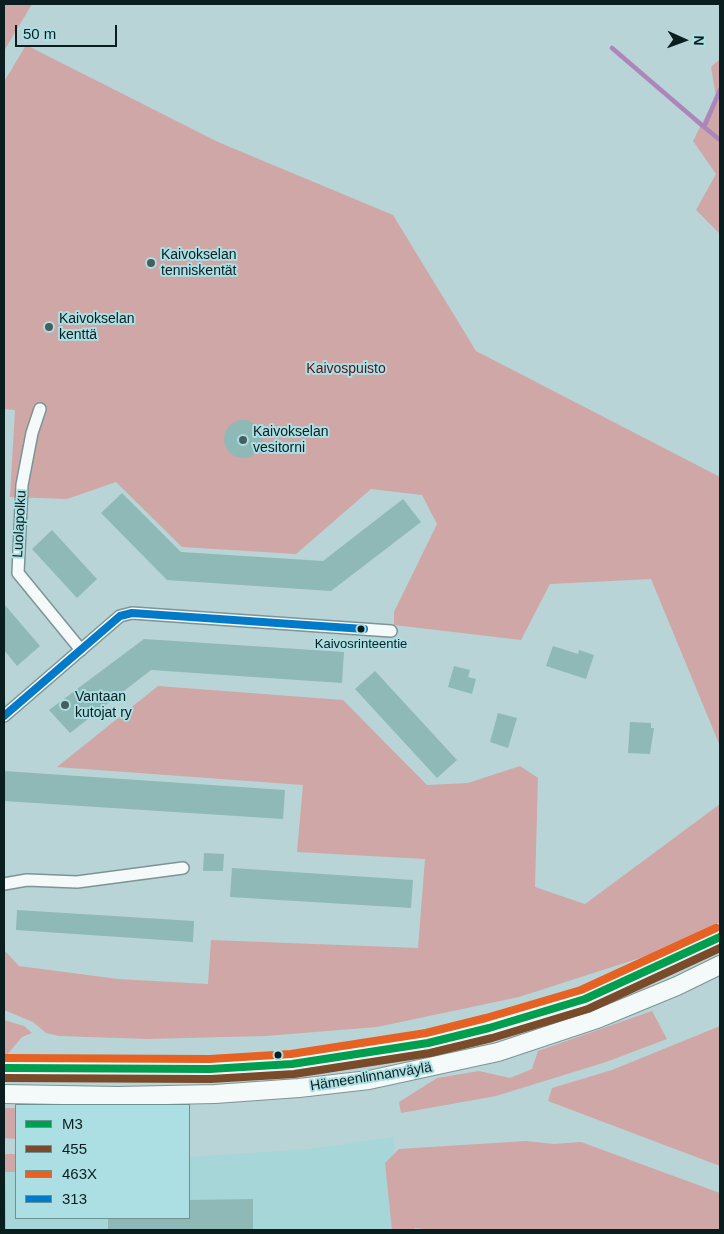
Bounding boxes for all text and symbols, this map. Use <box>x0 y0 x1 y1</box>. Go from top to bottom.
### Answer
scale bar <box>18 15 120 47</box>
north arrow <box>659 15 709 65</box>
text: 50 m <box>23 25 56 42</box>
text: N <box>691 35 707 46</box>
place label: Kaivokselan tenniskentät <box>161 247 236 280</box>
marker: Kaivokselan tenniskentät <box>145 257 157 269</box>
place label: Kaivokselan kenttä <box>59 311 134 344</box>
marker: Kaivokselan kenttä <box>43 321 55 333</box>
park label: Kaivospuisto <box>306 361 386 377</box>
place label: Kaivokselan vesitorni <box>253 424 328 457</box>
marker: Kaivokselan vesitorni <box>237 434 249 446</box>
street label: Luolapolku <box>10 490 30 558</box>
marker: Kaivosrinteentie <box>356 624 366 634</box>
place label: Kaivosrinteentie <box>315 636 407 652</box>
place label: Vantaan kutojat ry <box>75 689 132 722</box>
marker: Vantaan kutojat ry <box>59 699 71 711</box>
unlabelled marker <box>273 1050 283 1060</box>
street label: Hämeenlinnanväylä <box>309 1059 433 1095</box>
legend <box>15 1104 190 1219</box>
text: M3 <box>62 1115 83 1132</box>
text: 455 <box>62 1140 87 1157</box>
text: 463X <box>62 1165 97 1182</box>
text: 313 <box>62 1190 87 1207</box>

